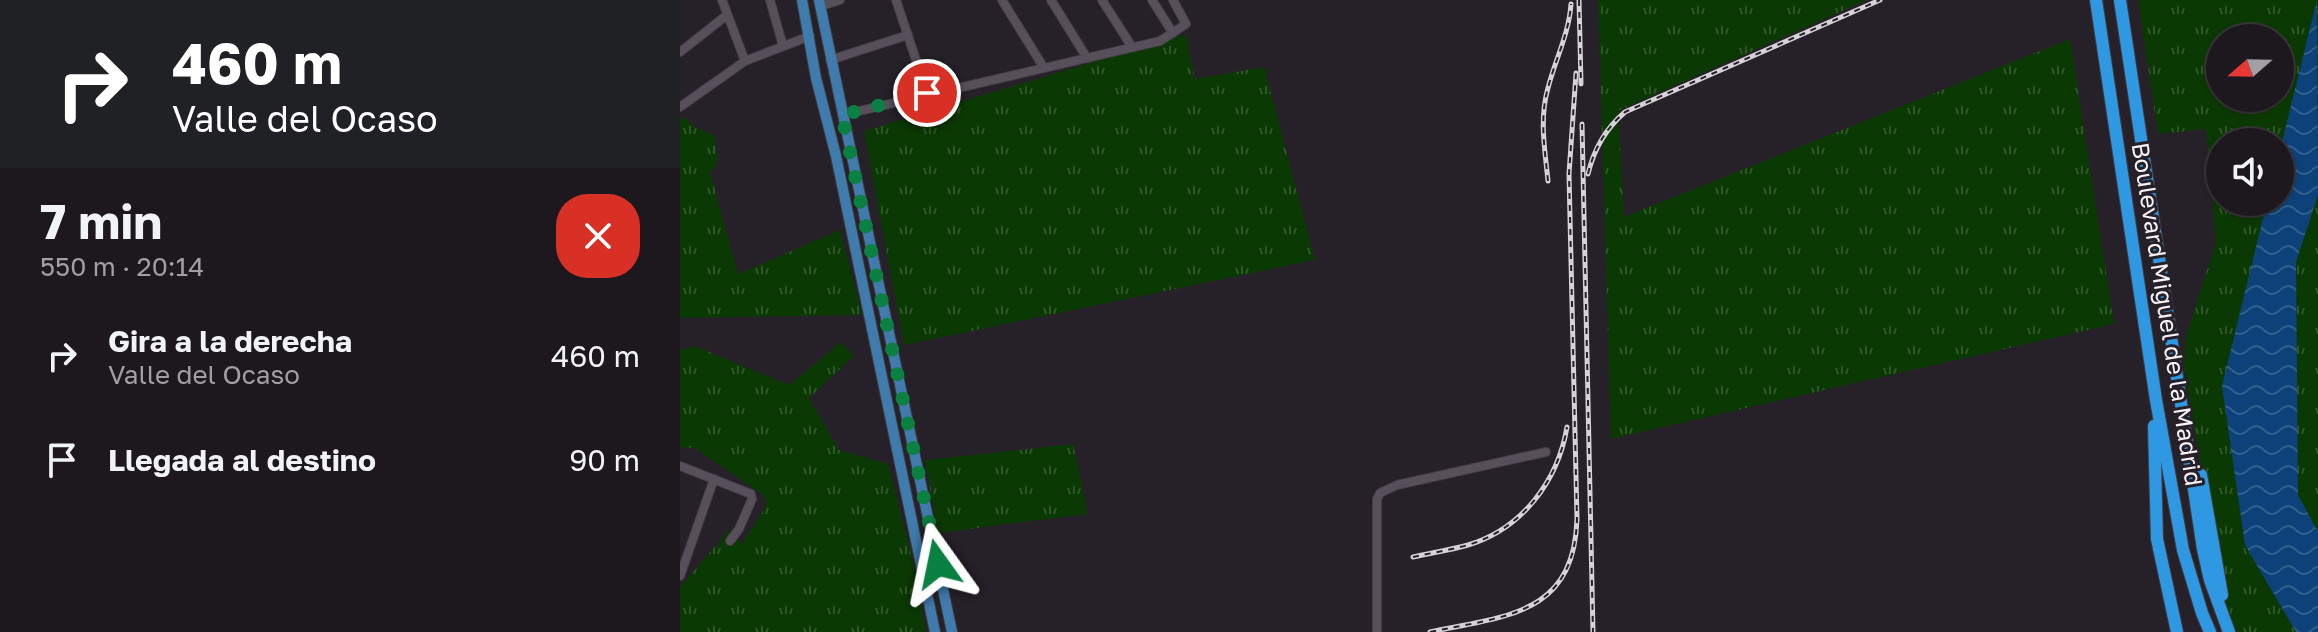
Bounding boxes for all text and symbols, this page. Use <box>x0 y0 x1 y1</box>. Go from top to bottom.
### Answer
north arrow <box>2206 24 2294 112</box>
map controls <box>2206 24 2294 216</box>
text: 460 m <box>172 29 342 96</box>
icon: right <box>40 32 144 136</box>
pin <box>893 59 961 127</box>
icon: arrive <box>905 71 949 115</box>
text: Valle del Ocaso <box>172 97 438 140</box>
button: sound <box>2206 128 2294 216</box>
street label: Boulevard Miguel de la Madrid <box>2127 140 2209 488</box>
text: 7 min <box>40 192 162 250</box>
button: close <box>556 194 640 278</box>
text: 550 m · 20:14 <box>40 251 204 282</box>
text: Gira a la derecha <box>108 323 352 359</box>
icon: right <box>40 334 84 378</box>
text: 460 m <box>551 338 640 374</box>
text: Valle del Ocaso <box>108 359 300 390</box>
icon: arrive <box>40 438 84 482</box>
text: Llegada al destino <box>108 442 376 478</box>
text: 90 m <box>569 442 640 478</box>
position arrow <box>896 522 980 606</box>

